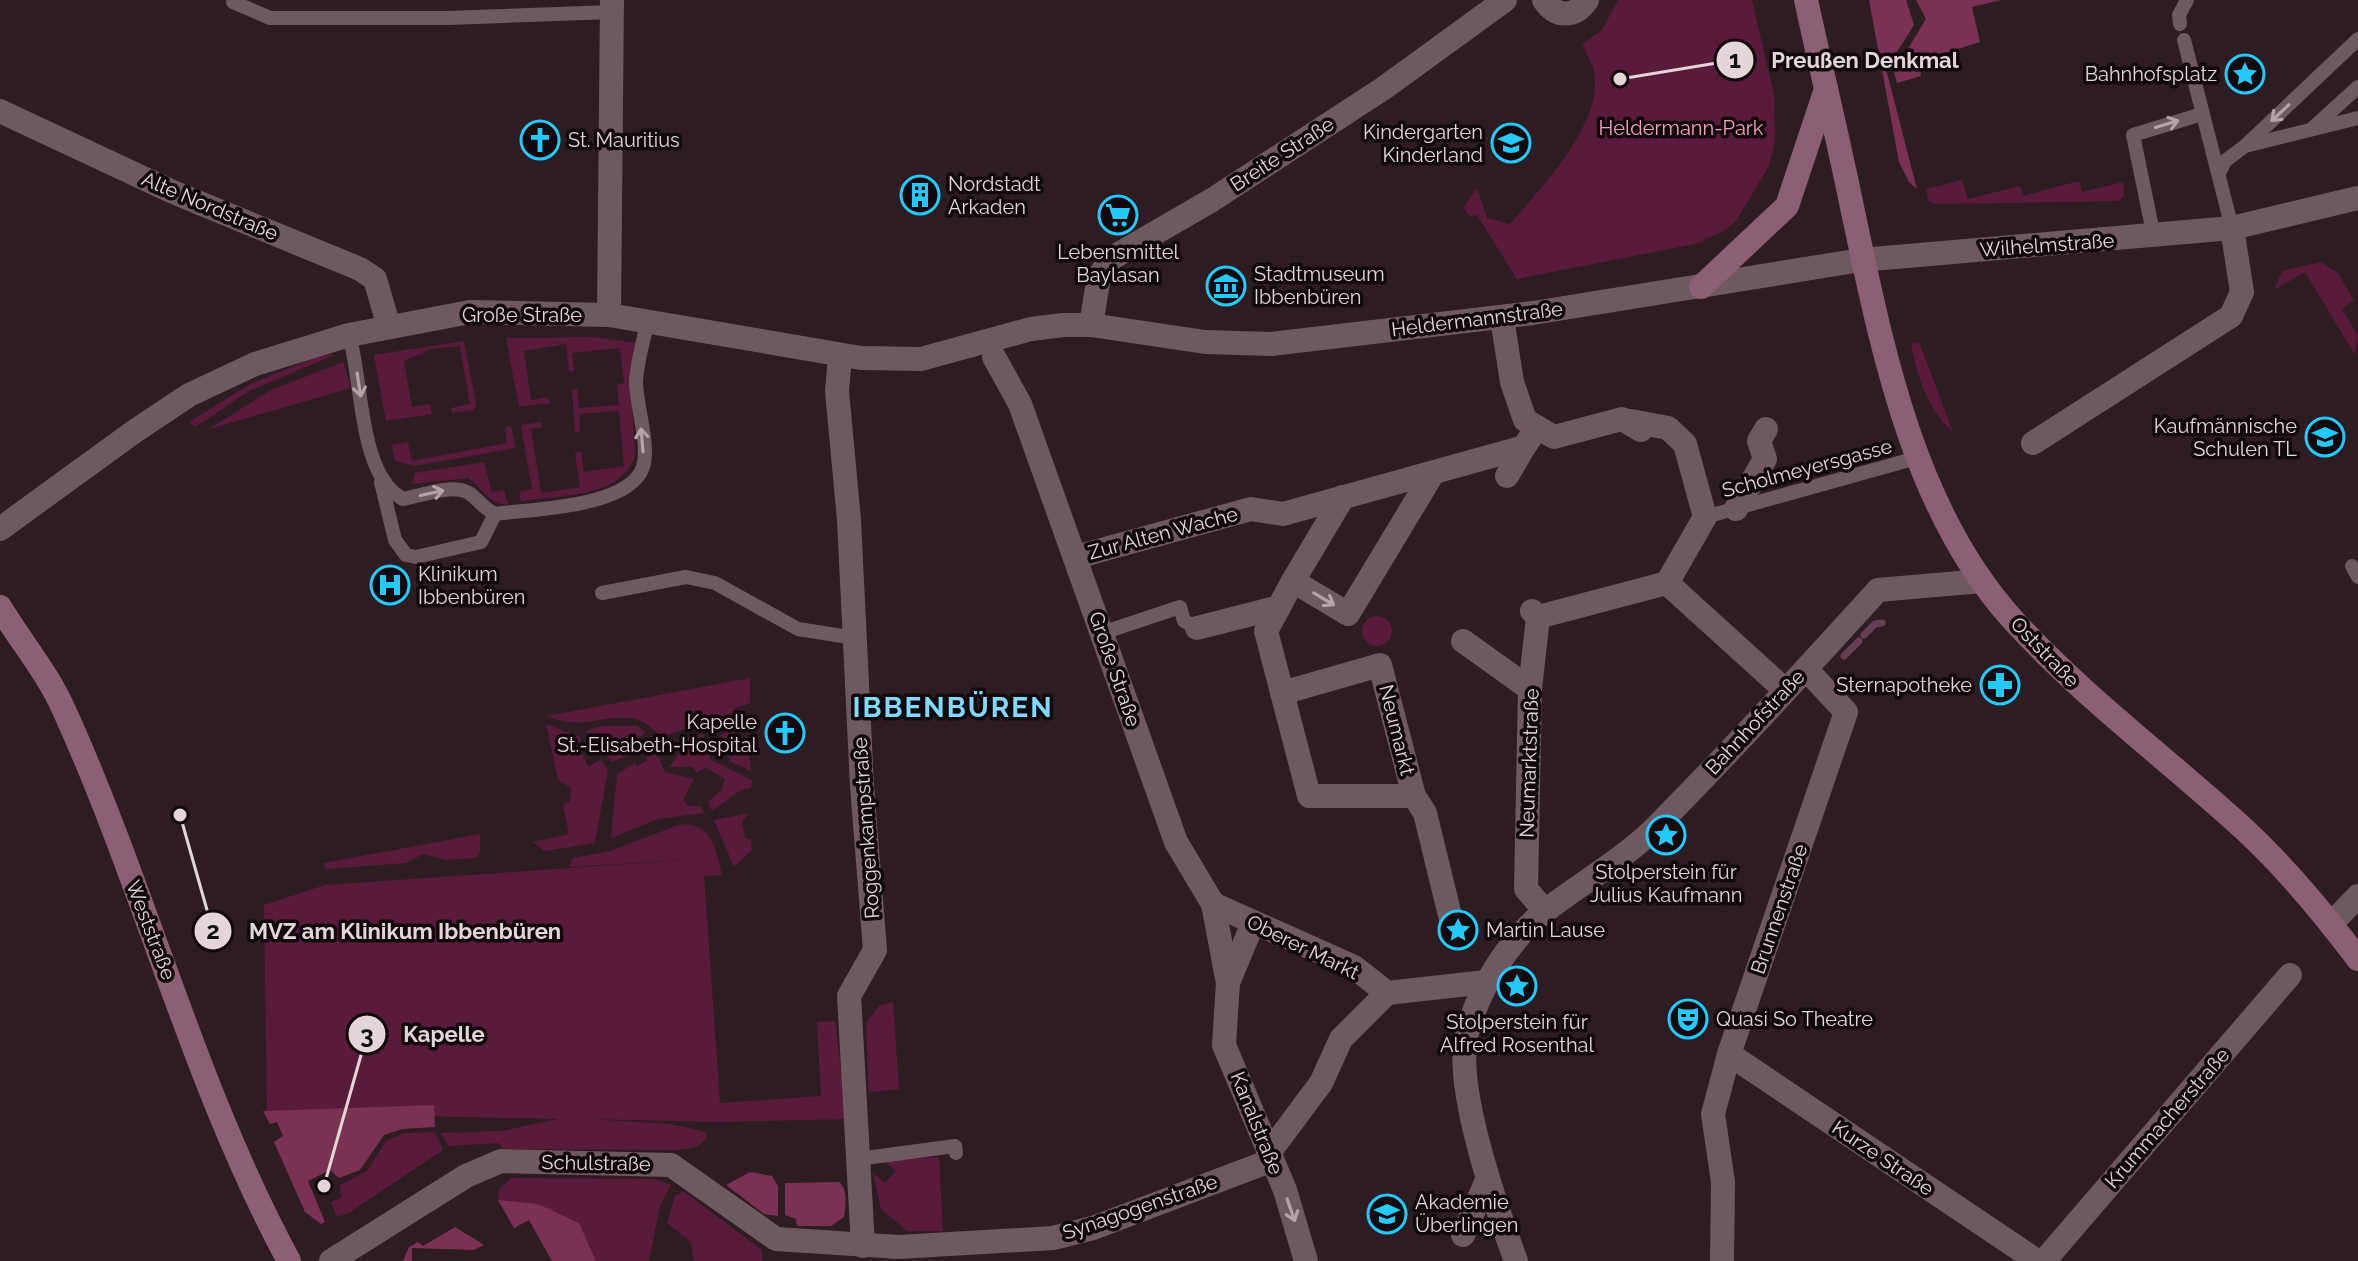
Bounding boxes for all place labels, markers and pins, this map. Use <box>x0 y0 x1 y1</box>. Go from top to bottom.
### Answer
callout: Preußen Denkmal <box>1715 37 1975 83</box>
place icon: Bahnhofsplatz <box>2224 53 2266 95</box>
place label: Bahnhofsplatz <box>2085 62 2217 86</box>
church icon: St. Mauritius <box>519 119 561 161</box>
place label: Kindergarten Kinderland <box>1363 120 1483 167</box>
school or university icon: Kindergarten Kinderland <box>1490 122 1532 164</box>
place label: St. Mauritius <box>568 128 680 152</box>
place label: Nordstadt Arkaden <box>948 172 1041 219</box>
building icon: Nordstadt Arkaden <box>899 174 941 216</box>
supermarket icon: Lebensmittel Baylasan <box>1097 194 1139 236</box>
place label: Lebensmittel Baylasan <box>1057 240 1179 287</box>
place label: Stadtmuseum Ibbenbüren <box>1254 262 1385 309</box>
museum icon: Stadtmuseum Ibbenbüren <box>1205 265 1247 307</box>
place label: Kaufmännische Schulen TL <box>2154 414 2297 461</box>
school or university icon: Kaufmännische Schulen TL <box>2304 416 2346 458</box>
place label: Klinikum Ibbenbüren <box>418 562 525 609</box>
hospital icon: Klinikum Ibbenbüren <box>369 564 411 606</box>
pharmacy icon: Sternapotheke <box>1979 664 2021 706</box>
place label: Sternapotheke <box>1836 673 1972 697</box>
place label: Kapelle St.-Elisabeth-Hospital <box>557 710 758 757</box>
church icon: Kapelle St.-Elisabeth-Hospital <box>764 712 806 754</box>
place icon: Stolperstein für Julius Kaufmann <box>1645 814 1687 856</box>
place label: Stolperstein für Julius Kaufmann <box>1590 860 1742 907</box>
callout: MVZ am Klinikum Ibbenbüren <box>193 908 577 954</box>
place icon: Martin Lause <box>1437 909 1479 951</box>
place label: Martin Lause <box>1486 918 1605 942</box>
place icon: Stolperstein für Alfred Rosenthal <box>1496 965 1538 1007</box>
theatre icon: Quasi So Theatre <box>1667 998 1709 1040</box>
place label: Quasi So Theatre <box>1716 1007 1873 1031</box>
place label: Stolperstein für Alfred Rosenthal <box>1440 1010 1594 1057</box>
callout: Kapelle <box>347 1011 501 1057</box>
place label: Akademie Überlingen <box>1415 1190 1518 1237</box>
school or university icon: Akademie Überlingen <box>1366 1193 1408 1235</box>

